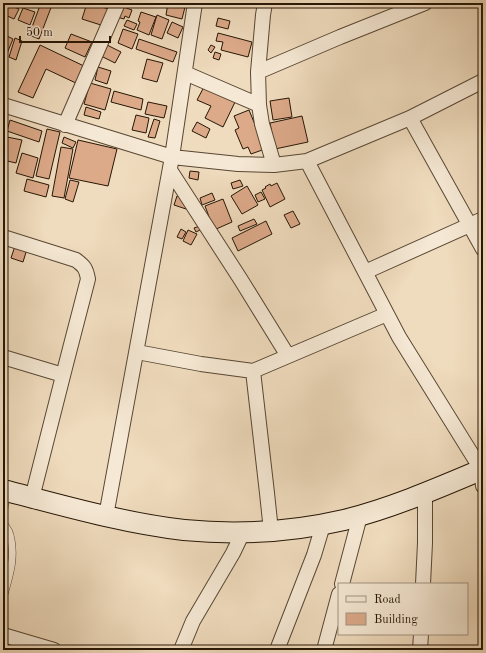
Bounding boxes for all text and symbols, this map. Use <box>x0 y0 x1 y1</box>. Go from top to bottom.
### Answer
scale bar <box>20 18 110 44</box>
text: 50 m <box>26 26 53 39</box>
legend <box>338 583 468 635</box>
text: Road <box>374 594 401 606</box>
text: Building <box>374 614 418 626</box>

